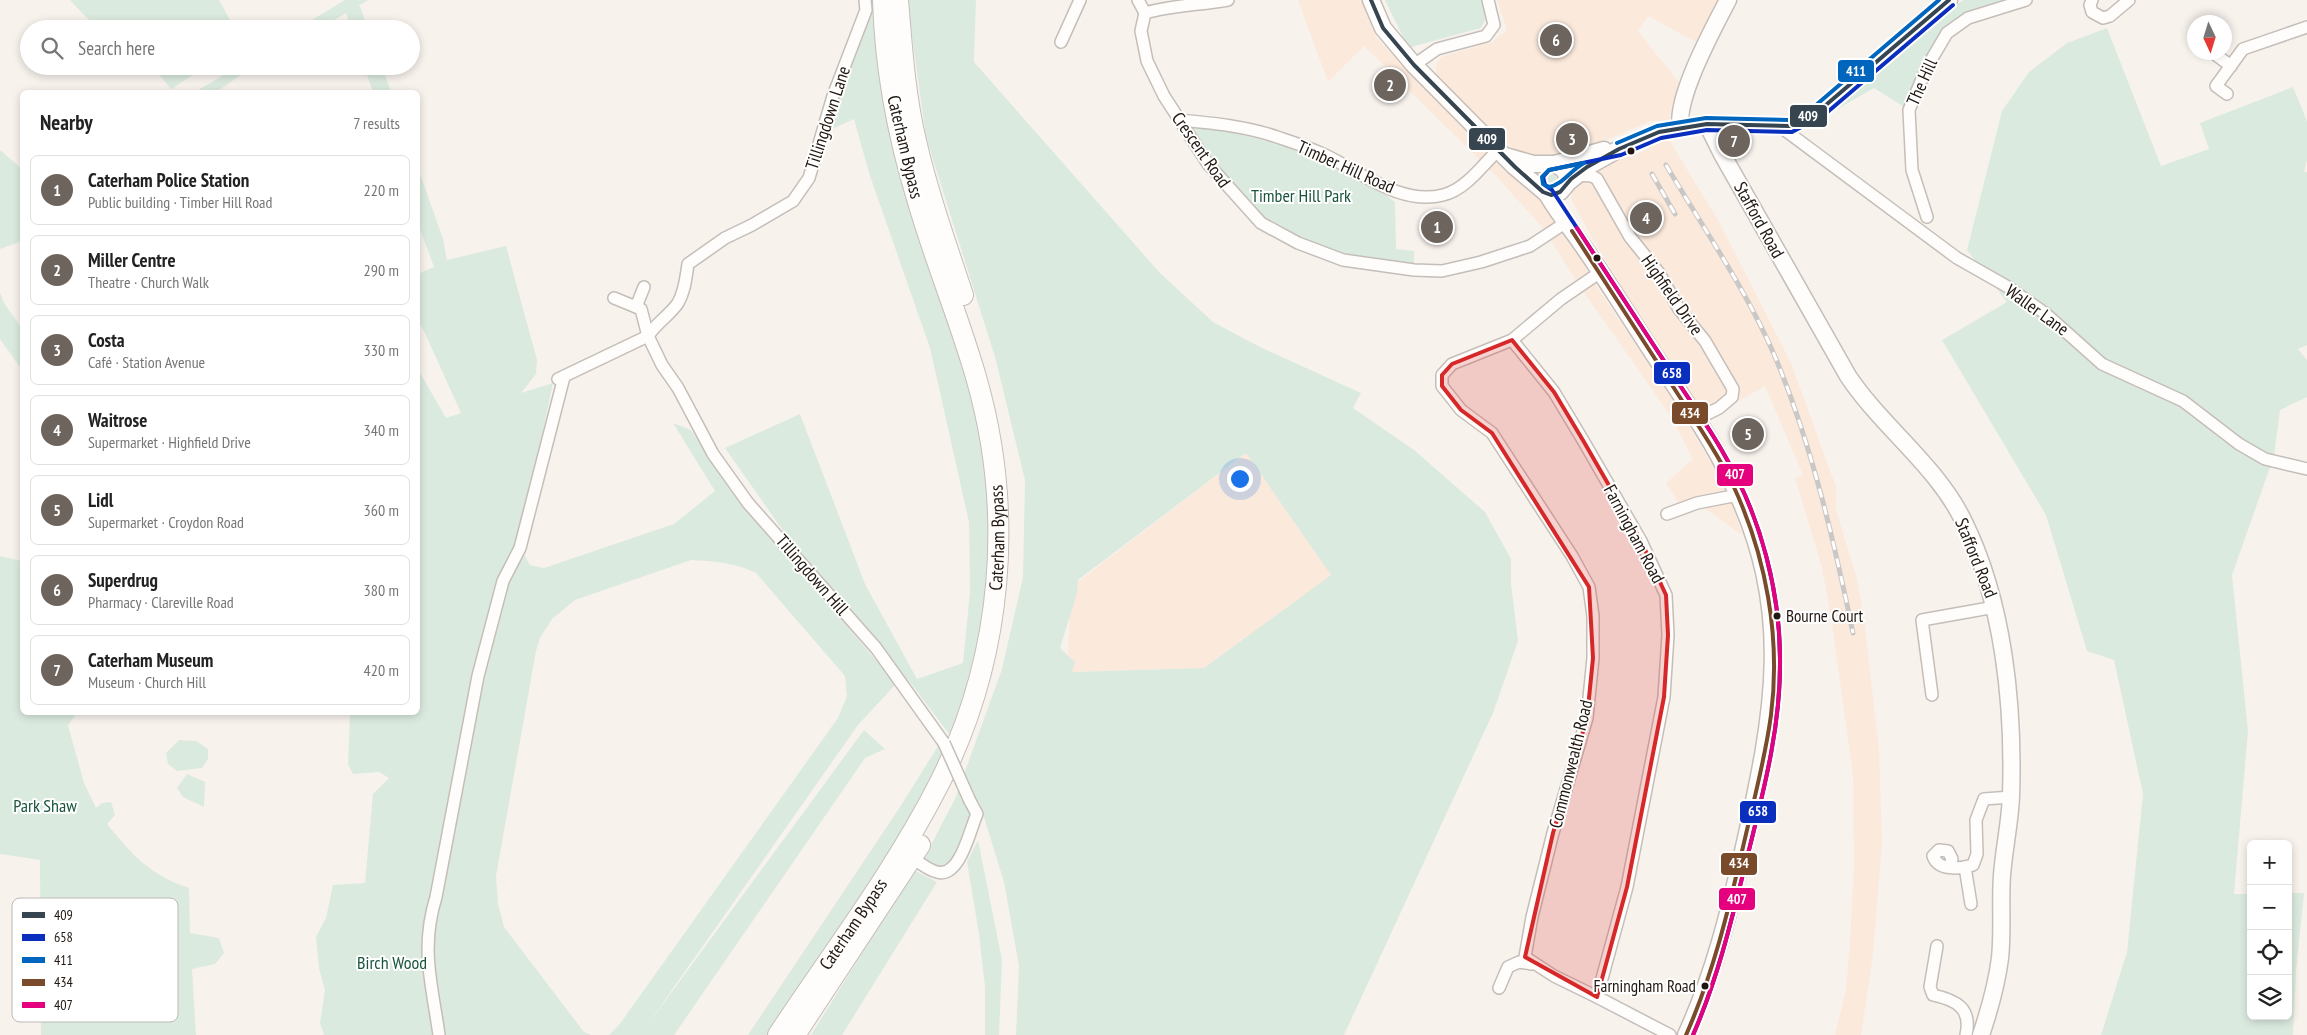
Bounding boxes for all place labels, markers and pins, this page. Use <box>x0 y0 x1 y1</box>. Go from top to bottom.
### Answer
pin: 6 <box>1540 21 1572 59</box>
pin: 2 <box>1374 66 1406 104</box>
pin: 3 <box>1556 120 1588 158</box>
pin: 7 <box>1718 122 1750 160</box>
unlabelled marker <box>1626 146 1636 156</box>
pin: 4 <box>1630 199 1662 237</box>
pin: 1 <box>1421 208 1453 246</box>
unlabelled marker <box>1592 253 1602 263</box>
pin: 5 <box>1732 415 1764 453</box>
place label: Bourne Court <box>1786 605 1864 627</box>
marker: Bourne Court <box>1772 611 1782 621</box>
place label: Farningham Road <box>1594 975 1696 997</box>
marker: Farningham Road <box>1700 981 1710 991</box>

